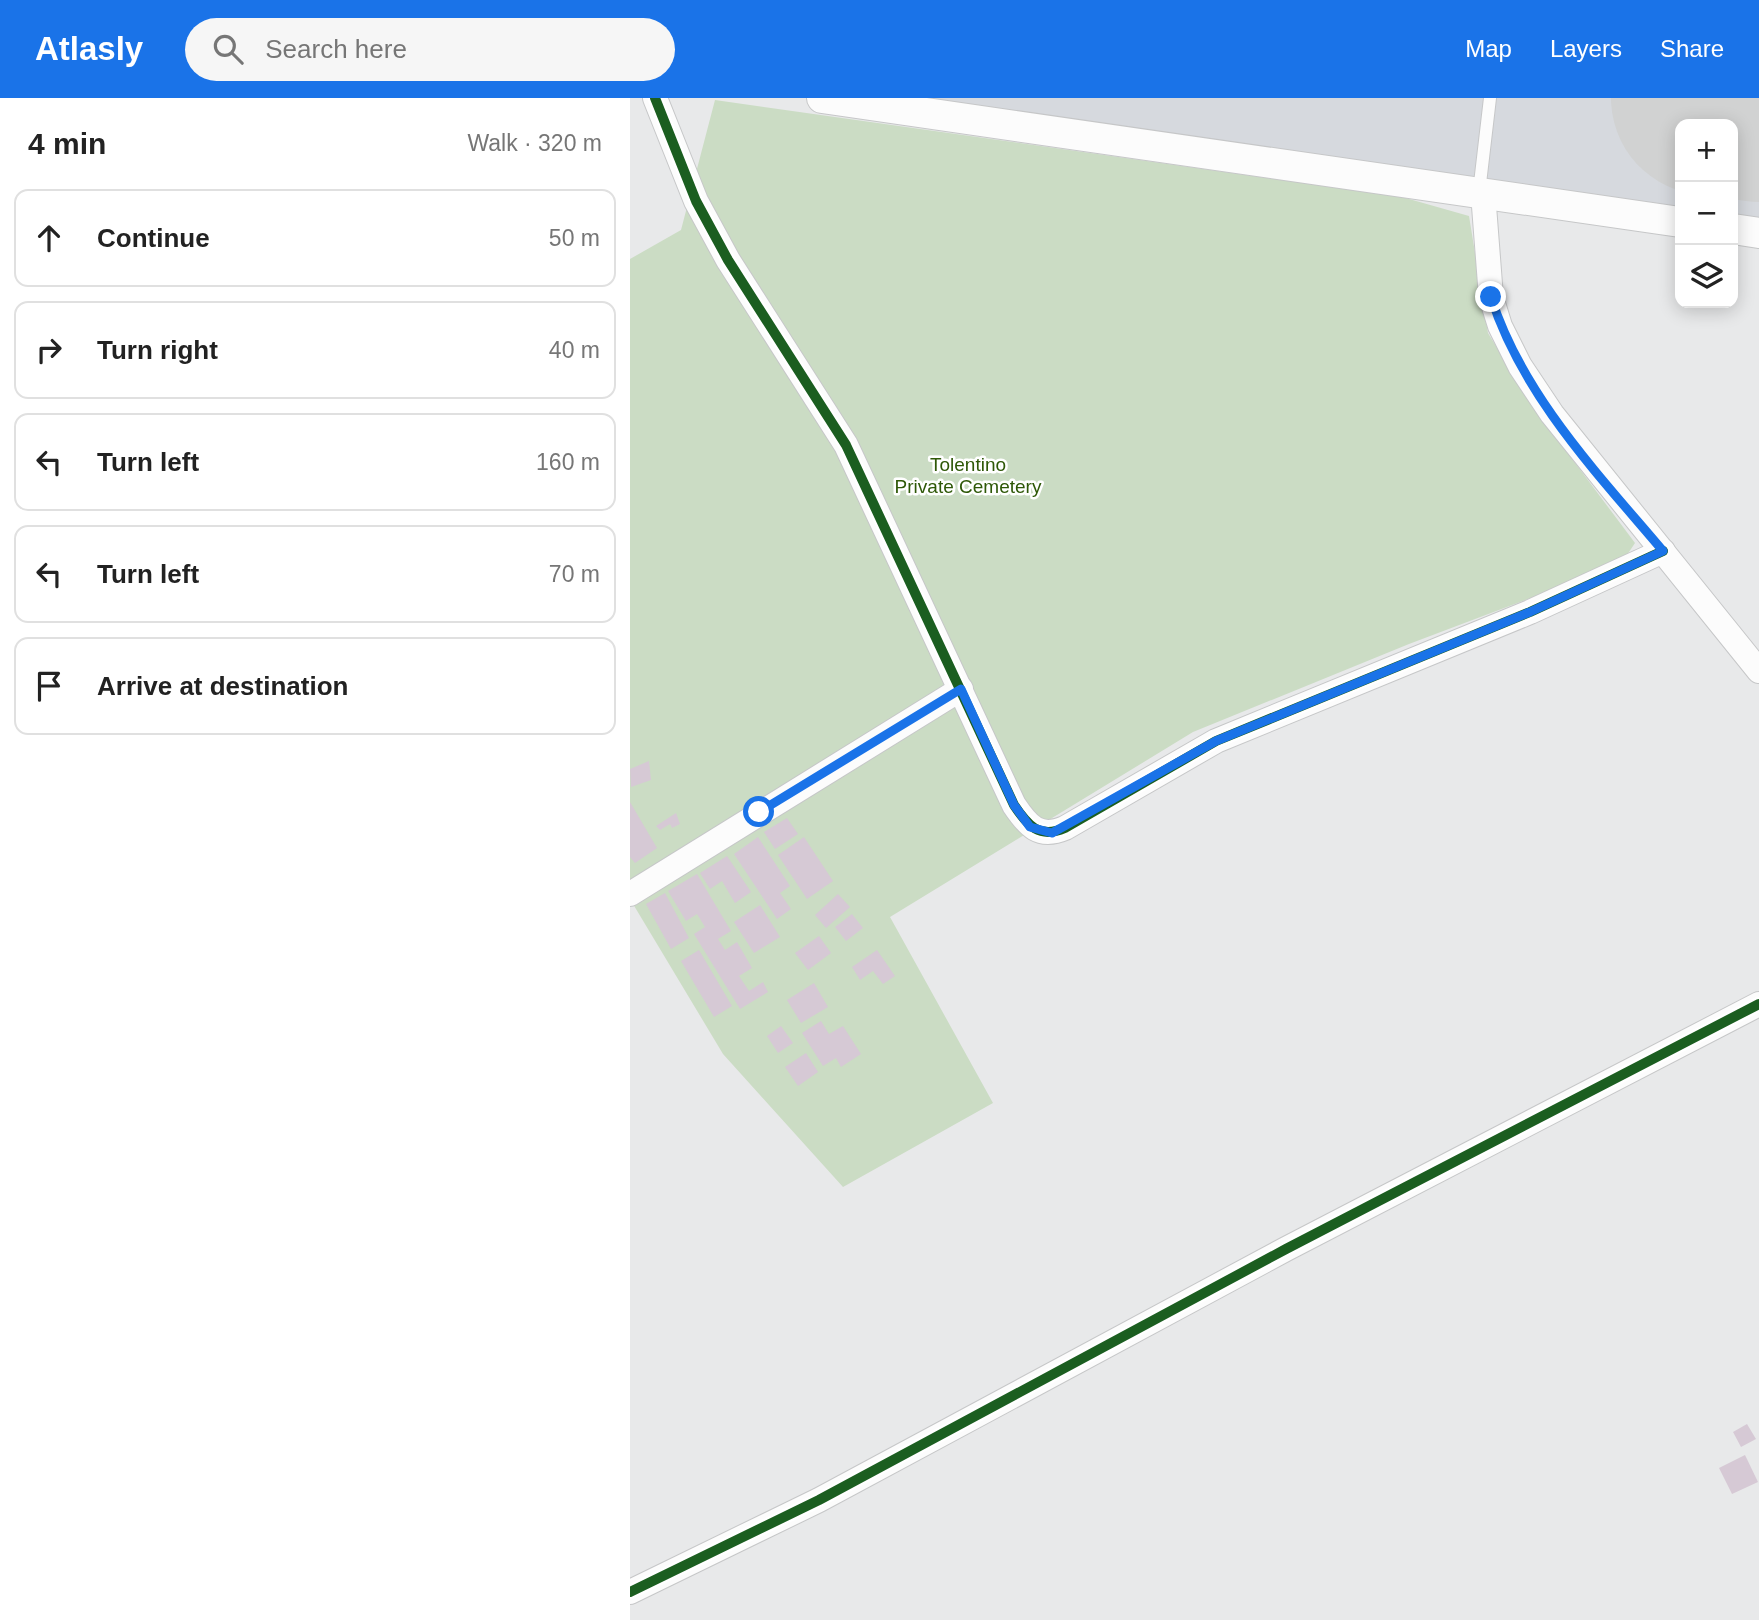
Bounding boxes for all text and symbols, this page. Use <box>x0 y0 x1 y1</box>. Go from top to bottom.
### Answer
search box <box>185 18 675 81</box>
text: Atlasly <box>35 30 143 67</box>
icon: search <box>209 30 247 68</box>
text: Search here <box>265 34 407 64</box>
text: Map <box>1465 35 1512 62</box>
text: Layers <box>1550 35 1622 62</box>
text: Share <box>1660 35 1724 62</box>
map controls <box>1675 119 1738 308</box>
button: + <box>1675 119 1738 182</box>
text: 4 min <box>28 127 106 160</box>
text: Walk · 320 m <box>467 130 602 156</box>
button: − <box>1675 182 1738 245</box>
icon: ahead <box>30 219 68 257</box>
text: Continue <box>97 223 210 253</box>
text: 50 m <box>549 225 600 251</box>
button: layers <box>1675 245 1738 308</box>
route end <box>1475 281 1506 312</box>
icon: right <box>30 331 68 369</box>
text: Turn right <box>97 335 218 365</box>
text: 40 m <box>549 337 600 363</box>
icon: left <box>30 443 68 481</box>
text: Turn left <box>97 447 199 477</box>
text: 160 m <box>536 449 600 475</box>
park label: Tolentino Private Cemetery <box>895 454 1042 497</box>
icon: left <box>30 555 68 593</box>
text: Turn left <box>97 559 199 589</box>
text: 70 m <box>549 561 600 587</box>
icon: arrive <box>30 667 68 705</box>
text: Arrive at destination <box>97 671 348 701</box>
route start <box>743 796 774 827</box>

